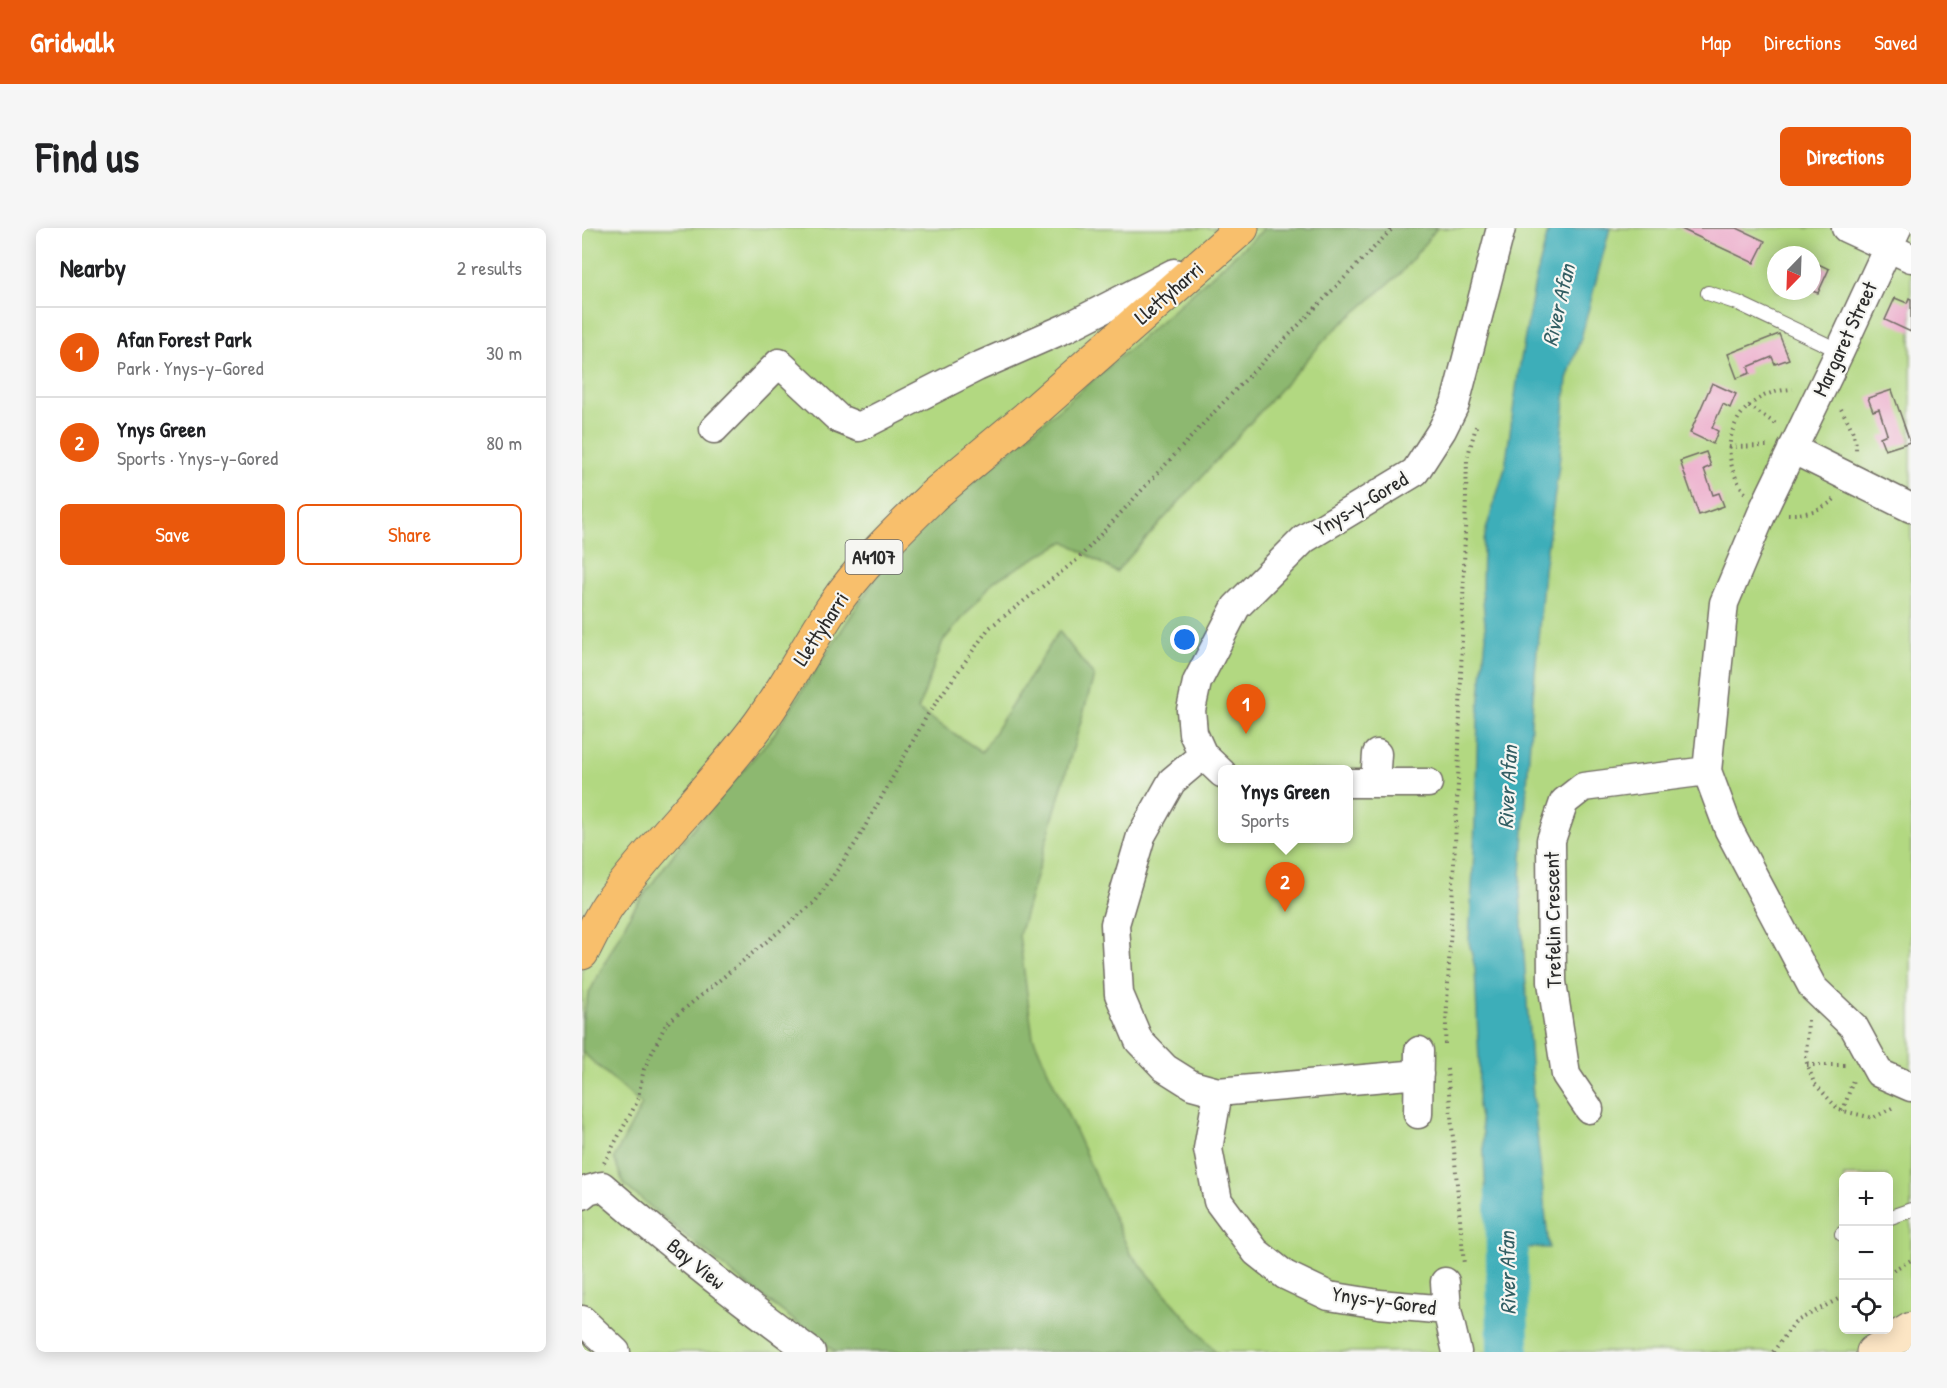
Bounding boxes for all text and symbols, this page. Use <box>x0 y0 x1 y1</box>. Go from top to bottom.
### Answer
text: Gridwalk <box>30 23 114 61</box>
text: Map <box>1701 28 1731 57</box>
text: Directions <box>1764 28 1841 57</box>
text: Saved <box>1874 28 1917 57</box>
button: Directions <box>1780 127 1911 186</box>
text: Find us <box>36 128 139 185</box>
north arrow <box>1767 246 1821 300</box>
text: Nearby <box>60 250 126 285</box>
text: 2 results <box>457 254 522 281</box>
street label: Llettyharri <box>1128 254 1210 331</box>
water label: River Afan <box>1534 259 1582 349</box>
street label: Margaret Street <box>1805 276 1884 401</box>
text: Afan Forest Park <box>117 324 252 354</box>
text: 1 <box>76 339 83 366</box>
text: 30 m <box>486 339 522 366</box>
text: Park · Ynys-y-Gored <box>117 354 263 381</box>
text: Ynys Green <box>117 414 206 444</box>
text: 2 <box>75 429 84 456</box>
text: 80 m <box>486 429 522 456</box>
text: Sports · Ynys-y-Gored <box>117 444 278 471</box>
street label: Ynys-y-Gored <box>1308 464 1413 543</box>
button: Save <box>60 504 285 565</box>
button: Share <box>297 504 522 565</box>
road number: A4107 <box>846 540 902 574</box>
street label: Llettyharri <box>786 586 855 671</box>
your location <box>1170 625 1199 654</box>
pin: 1 <box>1226 684 1266 734</box>
water label: River Afan <box>1490 743 1524 829</box>
popup <box>1218 765 1353 843</box>
text: Ynys Green <box>1241 776 1330 806</box>
text: Sports <box>1241 806 1289 833</box>
street label: Trefelin Crescent <box>1537 851 1568 988</box>
pin: 2 <box>1266 862 1304 912</box>
map controls <box>1839 1172 1893 1334</box>
button: + <box>1839 1172 1893 1226</box>
button: − <box>1839 1226 1893 1280</box>
water label: River Afan <box>1491 1229 1523 1315</box>
street label: Bay View <box>661 1231 732 1296</box>
street label: Ynys-y-Gored <box>1330 1279 1438 1322</box>
button: locate <box>1839 1280 1893 1334</box>

